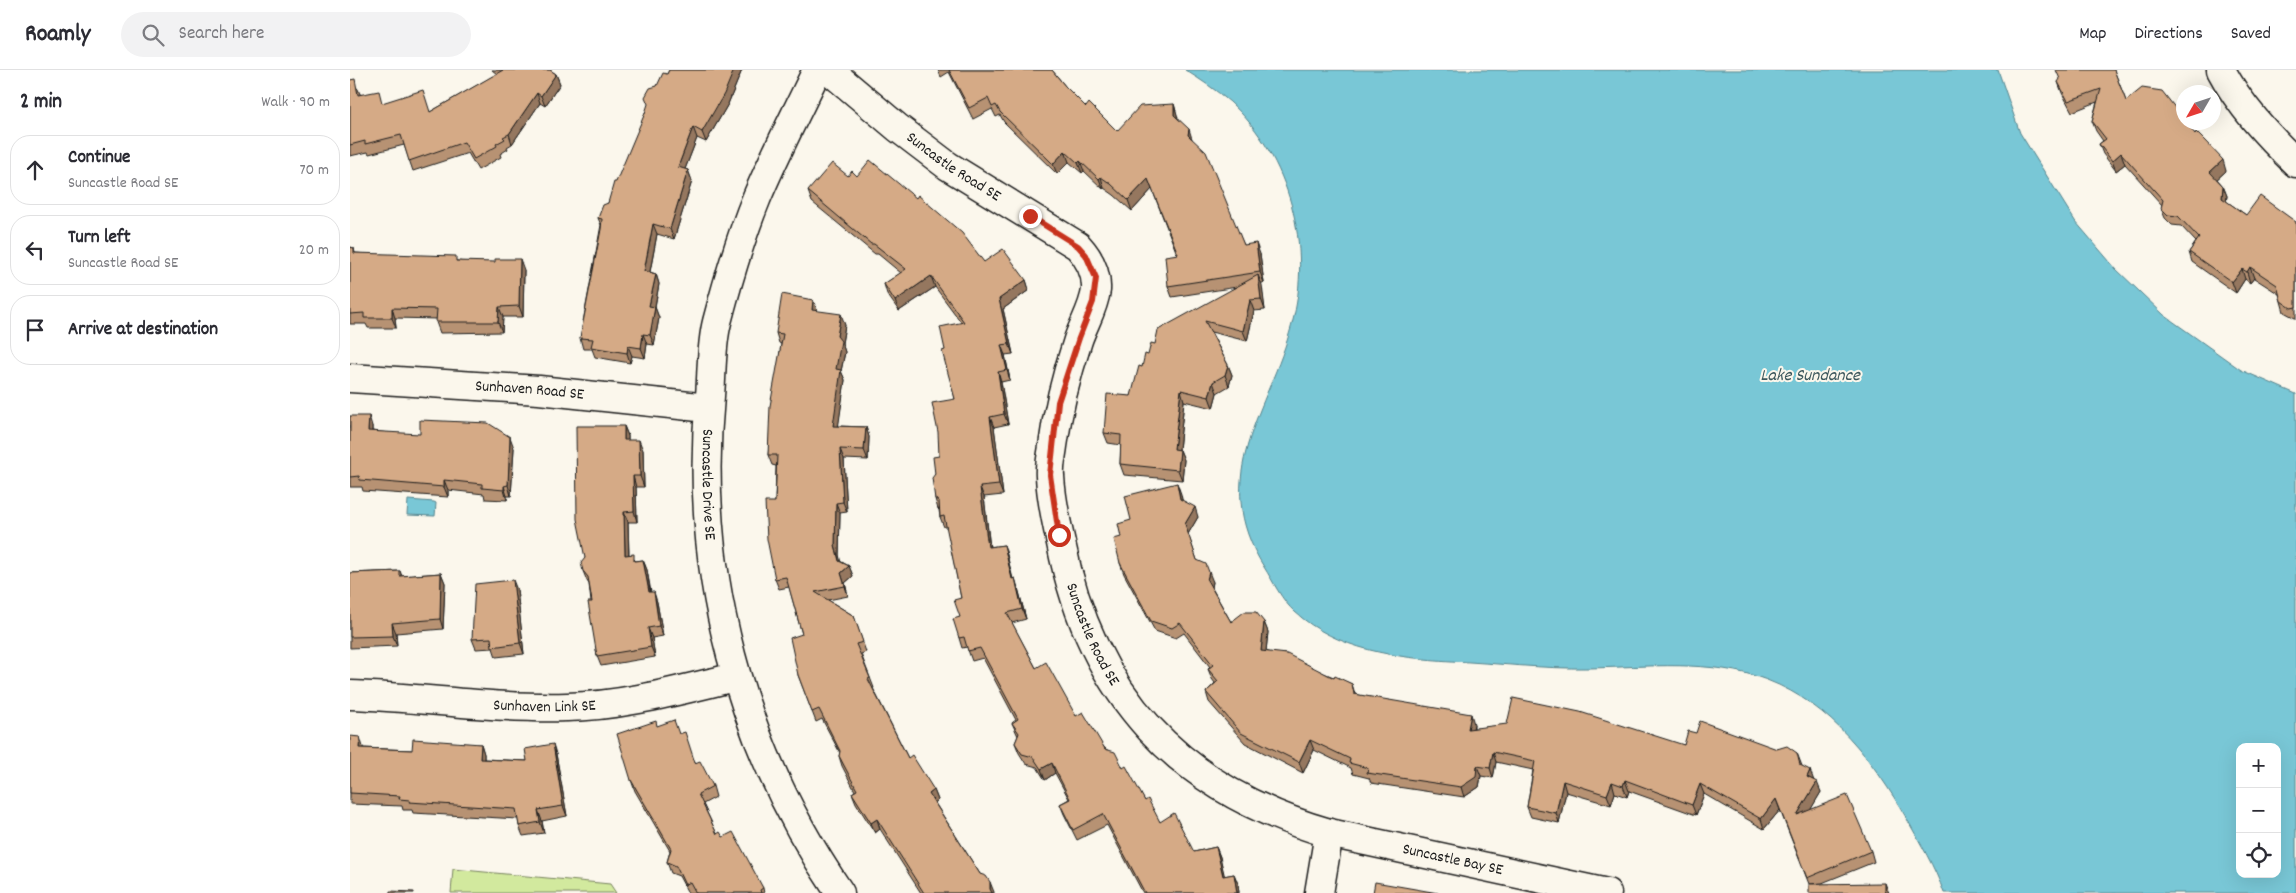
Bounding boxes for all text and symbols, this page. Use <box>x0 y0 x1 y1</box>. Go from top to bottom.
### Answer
search box <box>121 12 471 57</box>
text: Roamly <box>25 18 91 52</box>
icon: search <box>139 21 167 49</box>
text: Search here <box>179 21 264 48</box>
text: Map <box>2079 22 2106 47</box>
text: Directions <box>2134 22 2203 47</box>
text: Saved <box>2231 22 2271 47</box>
north arrow <box>2176 85 2221 130</box>
text: 2 min <box>20 88 62 118</box>
text: Walk · 90 m <box>261 91 330 114</box>
street label: Suncastle Road SE <box>901 126 1006 208</box>
text: Continue <box>68 145 130 172</box>
icon: ahead <box>21 156 49 184</box>
text: 70 m <box>299 159 329 182</box>
text: Suncastle Road SE <box>68 172 178 195</box>
route end <box>1019 205 1042 228</box>
text: Turn left <box>68 225 131 252</box>
icon: left <box>21 236 49 264</box>
text: 20 m <box>299 239 329 262</box>
text: Suncastle Road SE <box>68 252 178 275</box>
icon: arrive <box>21 316 49 344</box>
text: Arrive at destination <box>68 317 218 344</box>
water label: Lake Sundance <box>1760 364 1861 389</box>
street label: Sunhaven Road SE <box>475 374 586 406</box>
street label: Suncastle Drive SE <box>695 428 722 542</box>
route start <box>1048 524 1071 547</box>
street label: Suncastle Road SE <box>1060 580 1126 691</box>
street label: Sunhaven Link SE <box>493 694 598 719</box>
map controls <box>2236 743 2281 878</box>
button: + <box>2236 743 2281 788</box>
button: − <box>2236 788 2281 833</box>
button: locate <box>2236 833 2281 878</box>
street label: Suncastle Bay SE <box>1400 838 1506 882</box>

